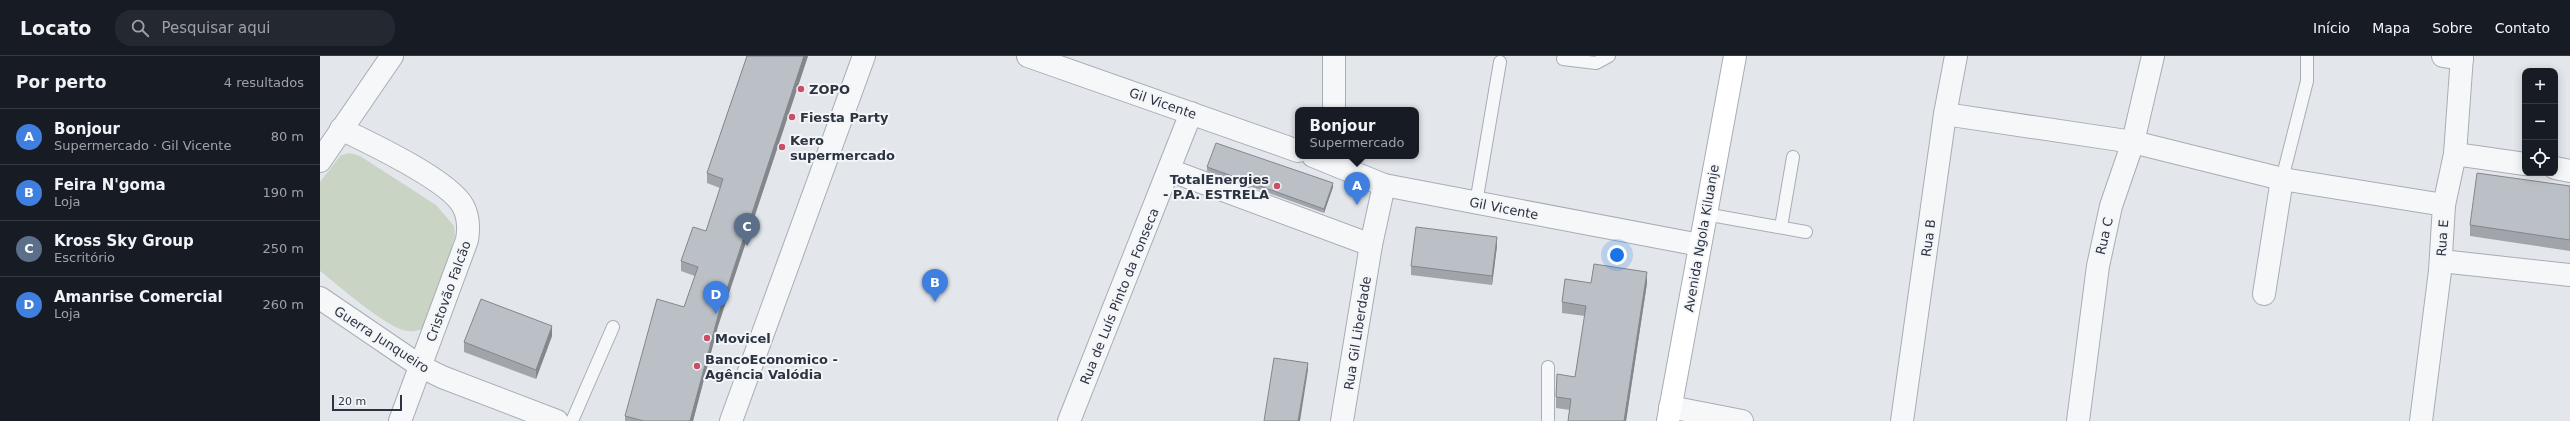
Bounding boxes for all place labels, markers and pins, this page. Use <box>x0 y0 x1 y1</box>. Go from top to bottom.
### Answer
place label: ZOPO <box>809 82 850 97</box>
marker: ZOPO <box>796 84 806 94</box>
place label: Fiesta Party <box>800 110 889 125</box>
marker: Fiesta Party <box>787 112 797 122</box>
place label: Kero supermercado <box>790 133 895 163</box>
marker: Kero supermercado <box>777 142 787 152</box>
place label: TotalEnergies - P.A. ESTRELA <box>1163 172 1269 202</box>
pin: A <box>1344 172 1370 205</box>
marker: TotalEnergies - P.A. ESTRELA <box>1272 181 1282 191</box>
pin: C <box>734 213 760 246</box>
pin: B <box>922 269 948 302</box>
pin: D <box>703 281 729 314</box>
place label: Movicel <box>715 331 771 346</box>
marker: Movicel <box>702 333 712 343</box>
place label: BancoEconomico - Agência Valódia <box>705 352 838 382</box>
marker: BancoEconomico - Agência Valódia <box>692 361 702 371</box>

